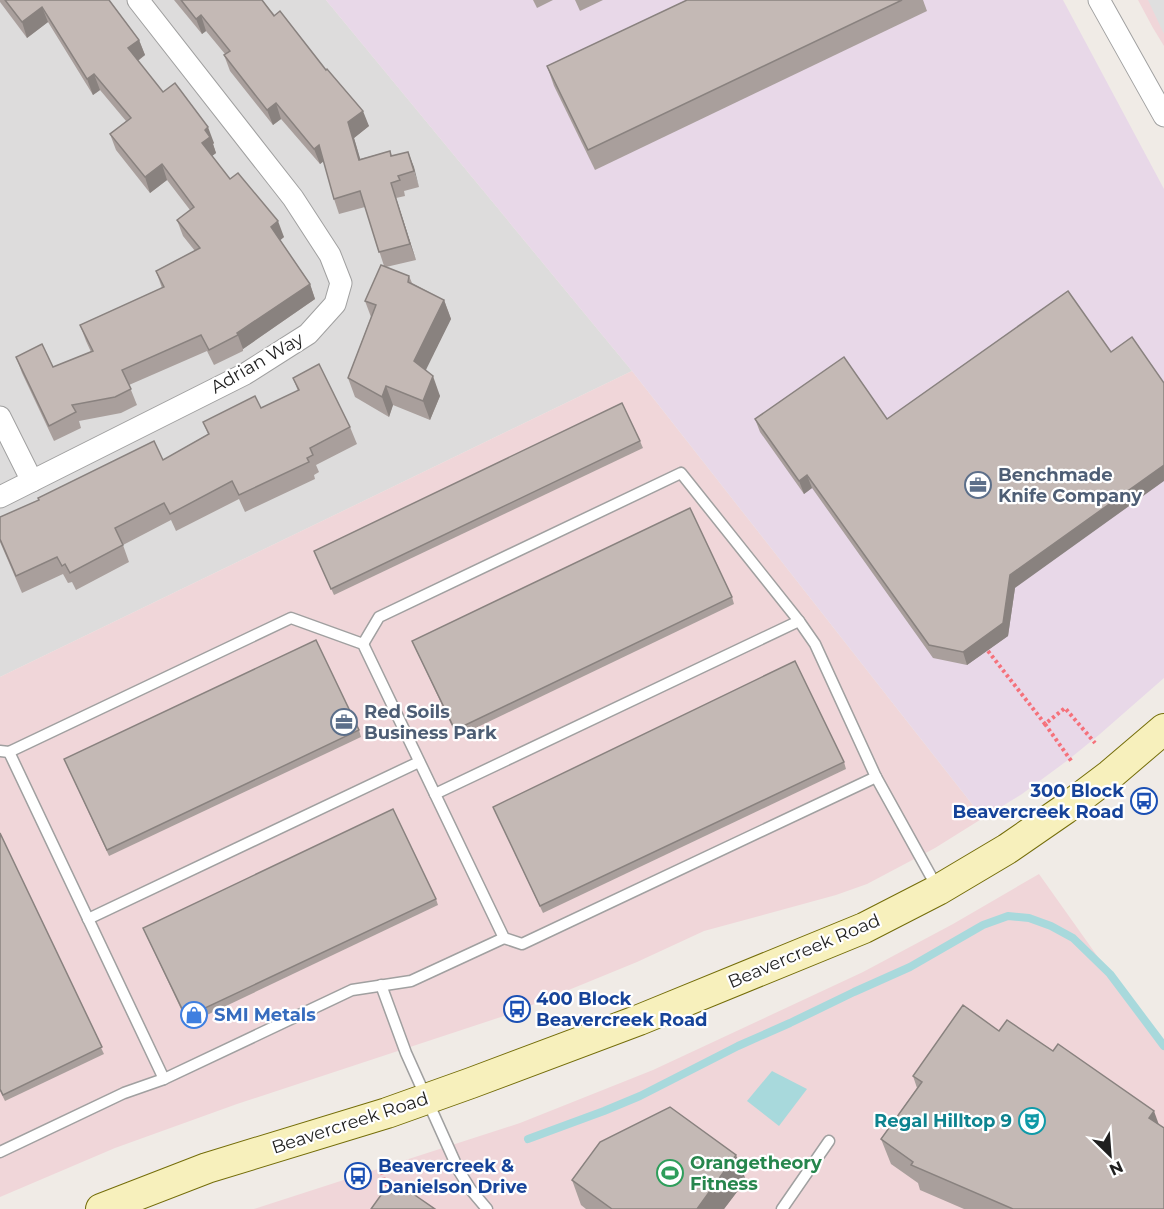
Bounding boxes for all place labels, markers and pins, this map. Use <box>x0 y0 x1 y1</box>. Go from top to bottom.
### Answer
place label: Benchmade Knife Company <box>998 464 1142 507</box>
office icon: Benchmade Knife Company <box>963 470 993 500</box>
place label: Red Soils Business Park <box>364 701 497 744</box>
office icon: Red Soils Business Park <box>329 707 359 737</box>
place label: 300 Block Beavercreek Road <box>952 780 1124 823</box>
bus stop icon: 300 Block Beavercreek Road <box>1129 786 1159 816</box>
place label: 400 Block Beavercreek Road <box>536 988 708 1031</box>
bus stop icon: 400 Block Beavercreek Road <box>502 994 532 1024</box>
shop icon: SMI Metals <box>179 1000 209 1030</box>
place label: SMI Metals <box>214 1004 316 1026</box>
theatre icon: Regal Hilltop 9 <box>1017 1106 1047 1136</box>
place label: Regal Hilltop 9 <box>874 1110 1012 1132</box>
place label: Orangetheory Fitness <box>690 1152 822 1195</box>
place label: Beavercreek & Danielson Drive <box>378 1155 527 1198</box>
sports icon: Orangetheory Fitness <box>655 1158 685 1188</box>
bus stop icon: Beavercreek & Danielson Drive <box>343 1161 373 1191</box>

